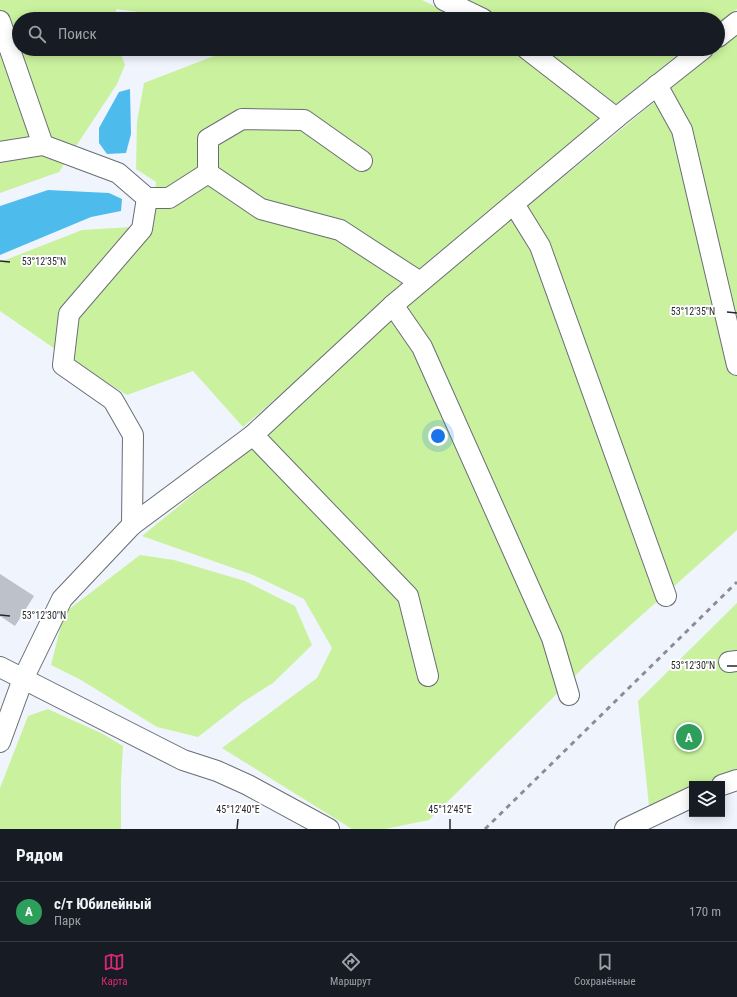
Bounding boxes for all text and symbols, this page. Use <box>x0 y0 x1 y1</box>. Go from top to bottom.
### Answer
search box <box>12 12 725 56</box>
icon: search <box>26 23 48 45</box>
text: Поиск <box>58 25 97 43</box>
text: 53°12'35"N <box>22 256 66 267</box>
text: 53°12'35"N <box>671 306 715 317</box>
your location <box>428 426 448 446</box>
text: 53°12'30"N <box>22 610 66 621</box>
text: 53°12'30"N <box>671 660 715 671</box>
pin: A <box>676 722 702 752</box>
map controls <box>689 781 725 817</box>
button: layers <box>689 781 725 817</box>
text: 45°12'40"E <box>216 804 260 815</box>
text: 45°12'45"E <box>428 804 472 815</box>
text: Рядом <box>16 845 63 865</box>
text: с/т Юбилейный <box>54 895 151 913</box>
text: A <box>25 904 33 919</box>
text: 170 m <box>689 904 721 919</box>
text: Парк <box>54 913 81 928</box>
tab: Карта <box>101 951 128 988</box>
tab: Маршрут <box>330 951 371 988</box>
tab: Сохранённые <box>574 951 636 988</box>

